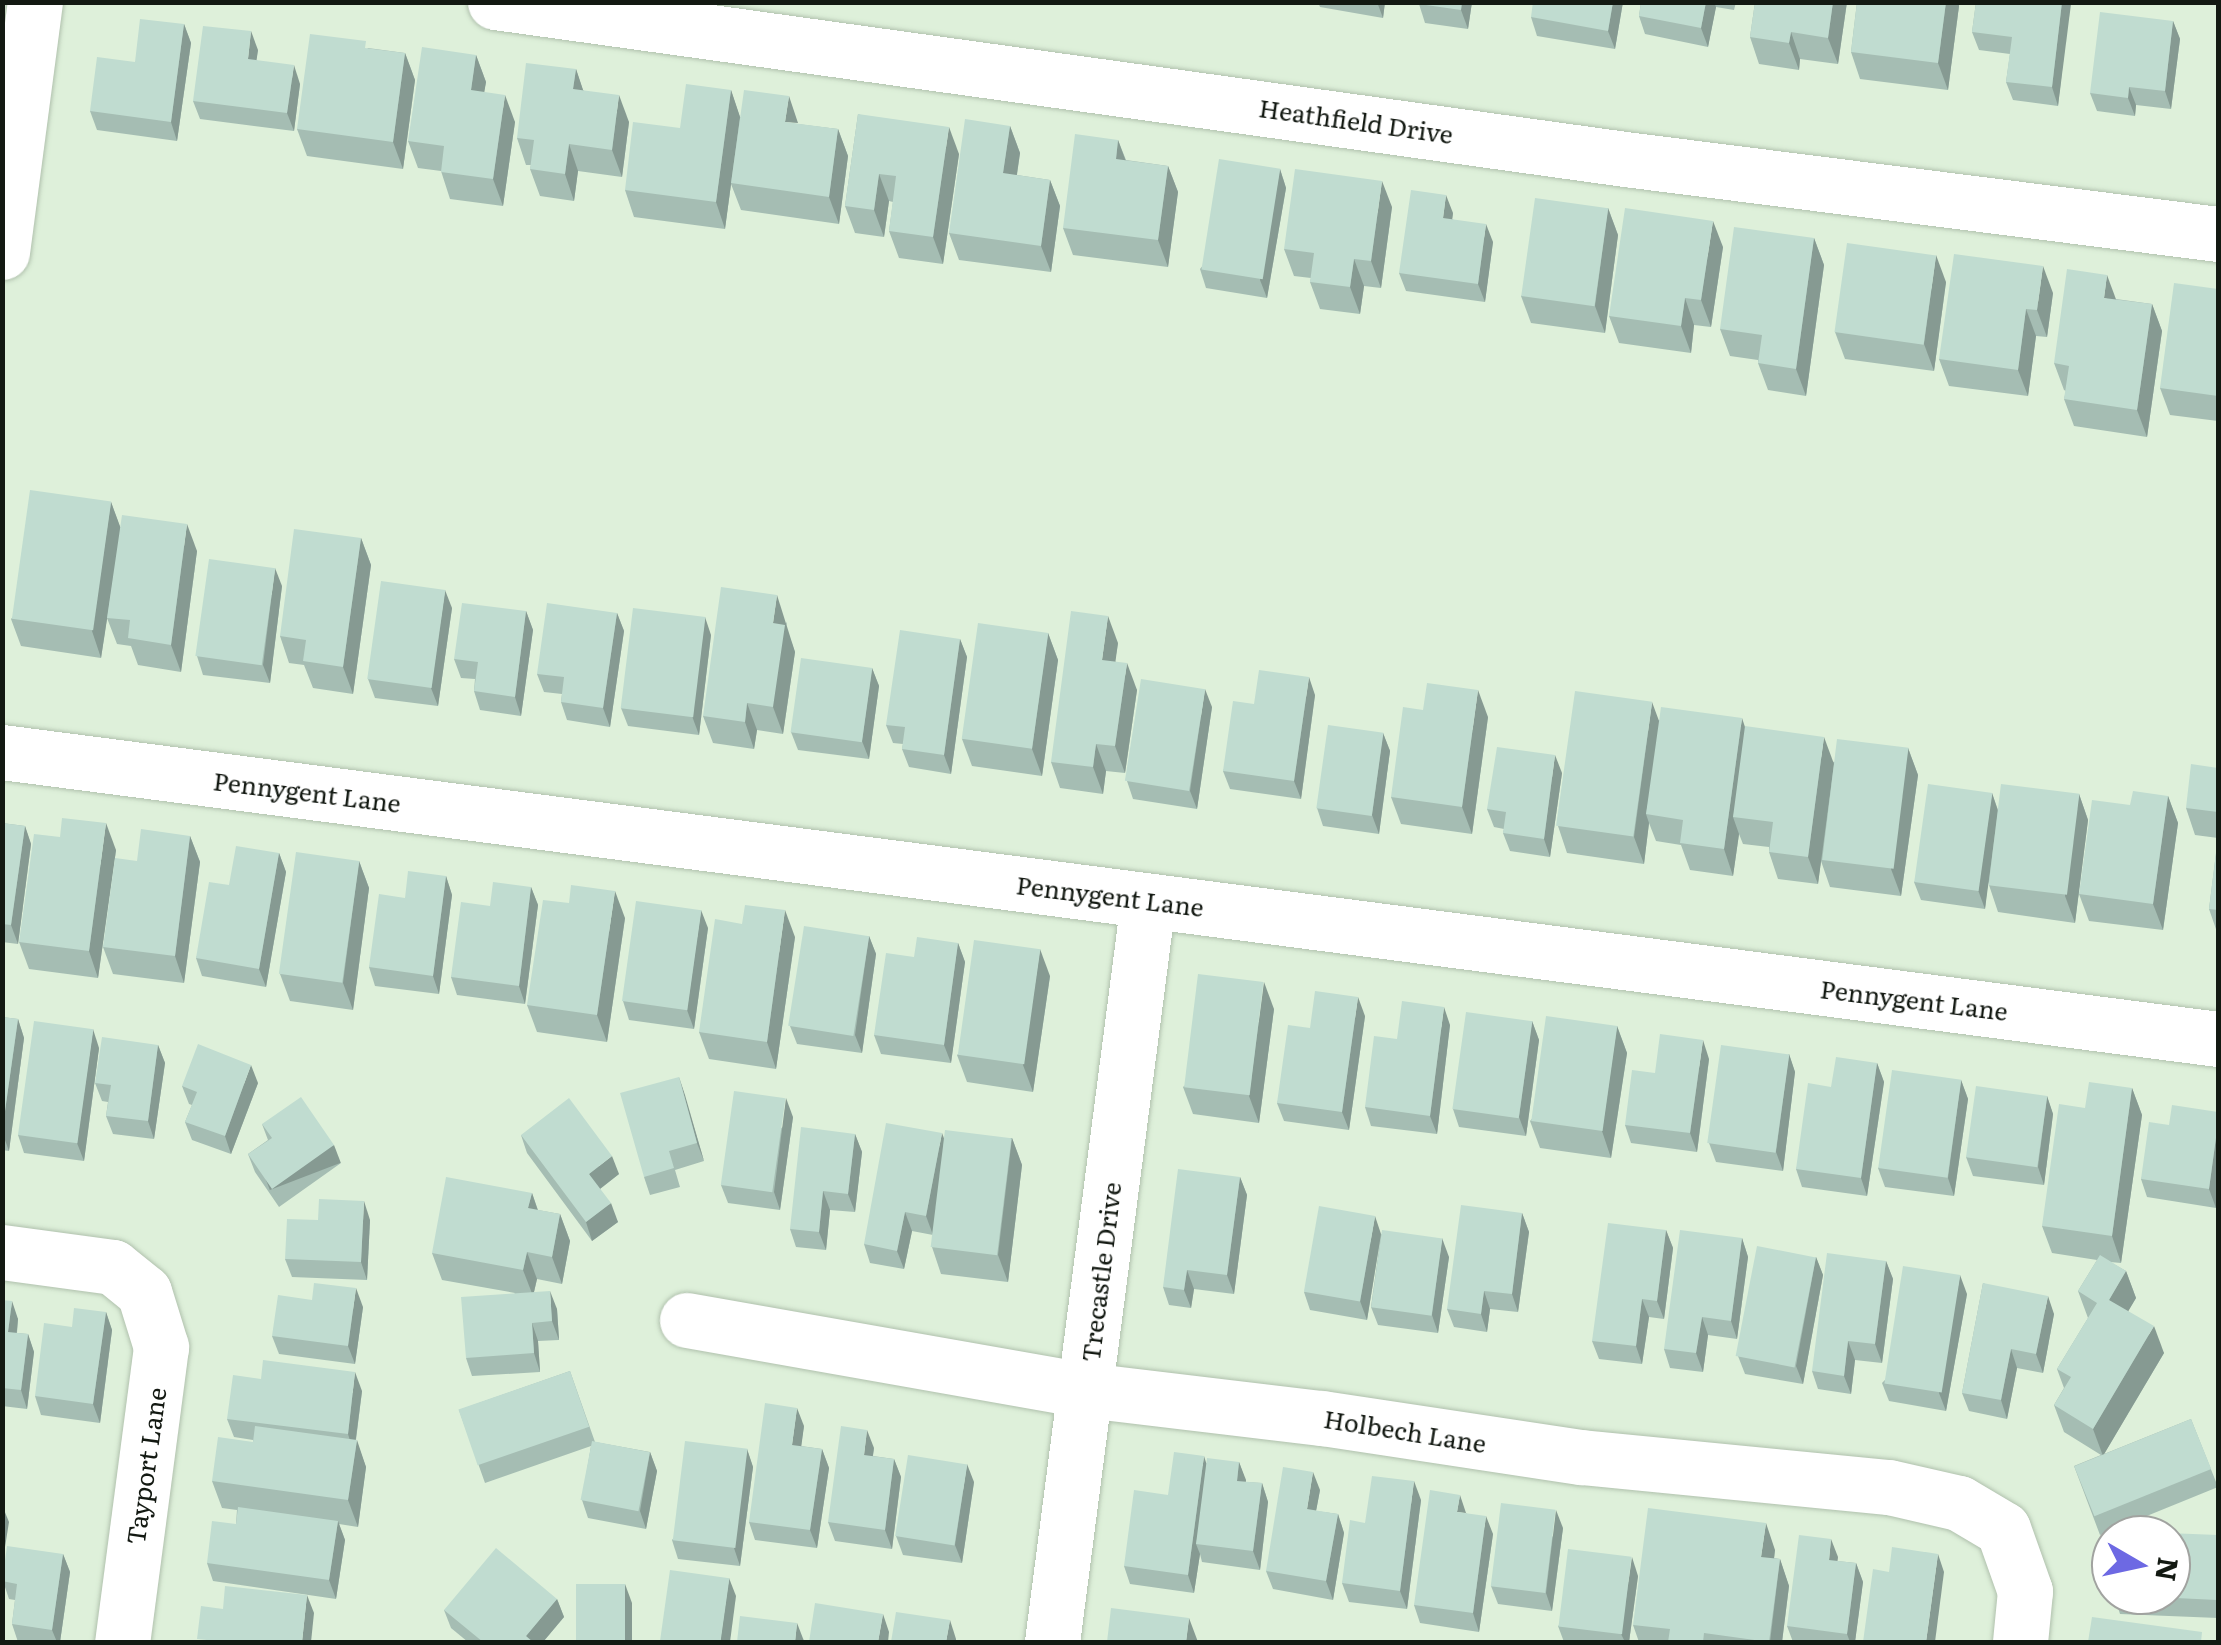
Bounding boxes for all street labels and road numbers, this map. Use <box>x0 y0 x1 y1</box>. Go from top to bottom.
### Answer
street label: Heathfield Drive <box>1257 93 1455 149</box>
street label: Pennygent Lane <box>212 766 402 818</box>
street label: Pennygent Lane <box>1015 870 1205 922</box>
street label: Pennygent Lane <box>1819 974 2009 1026</box>
street label: Trecastle Drive <box>1075 1180 1127 1364</box>
street label: Tayport Lane <box>120 1385 172 1547</box>
street label: Holbech Lane <box>1322 1403 1488 1459</box>

